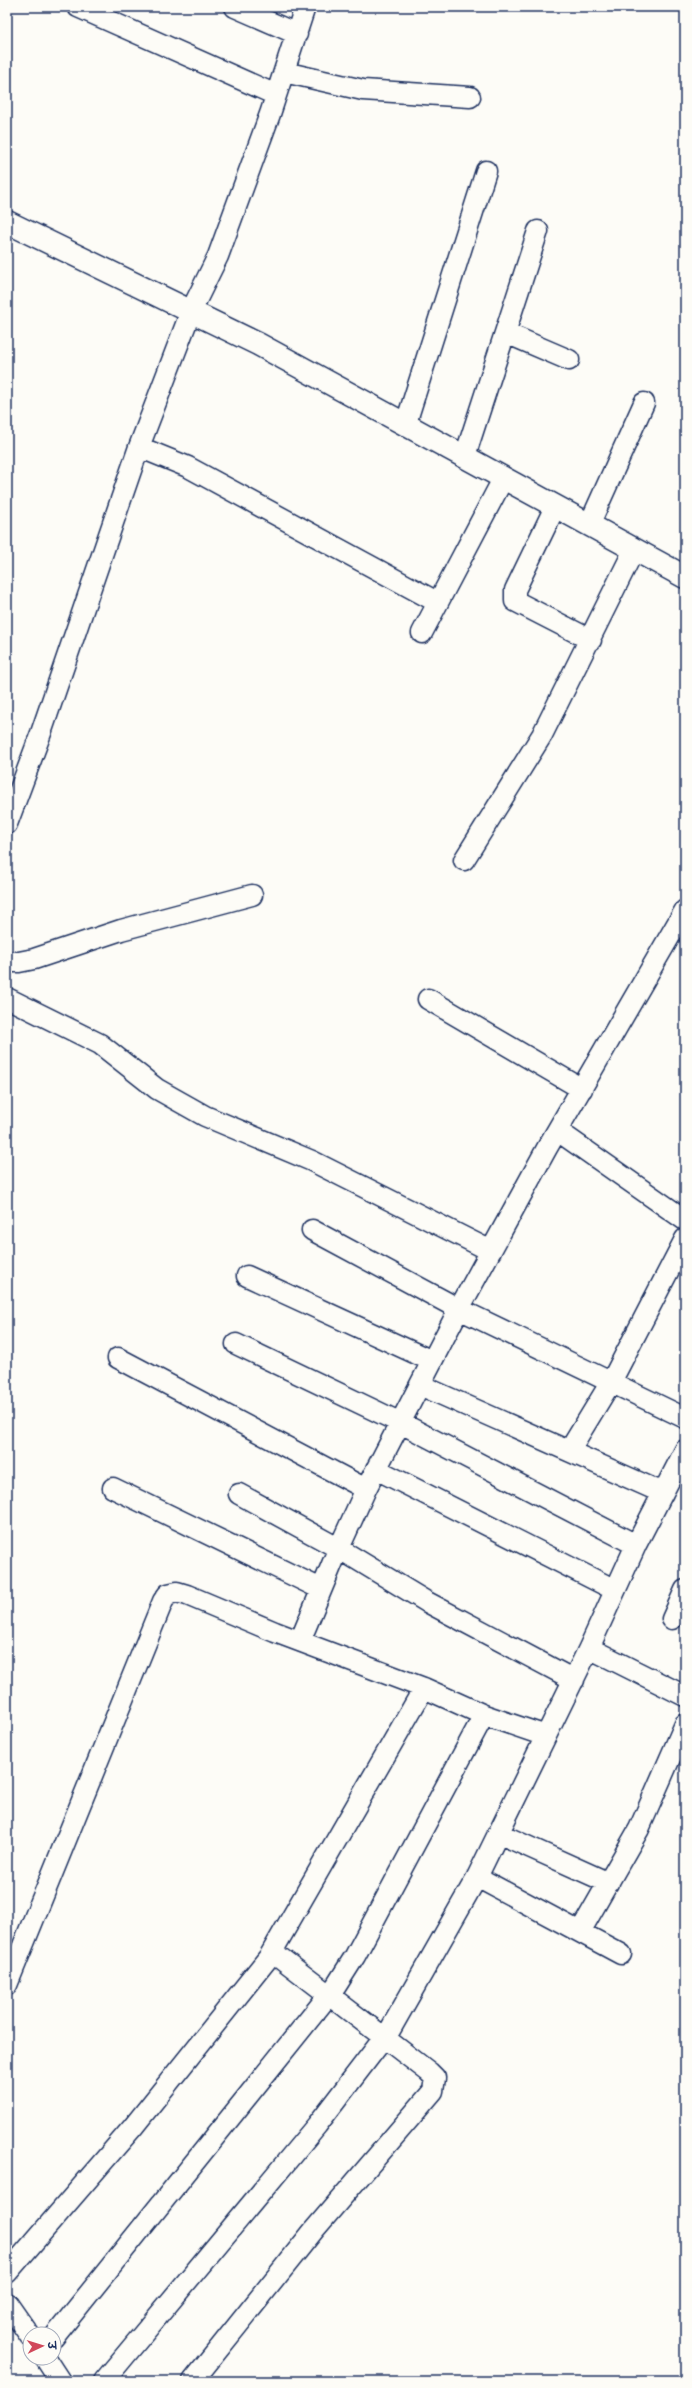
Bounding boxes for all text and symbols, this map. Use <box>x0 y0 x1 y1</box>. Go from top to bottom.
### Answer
north arrow <box>22 2326 62 2366</box>
text: उ <box>44 2340 58 2351</box>

